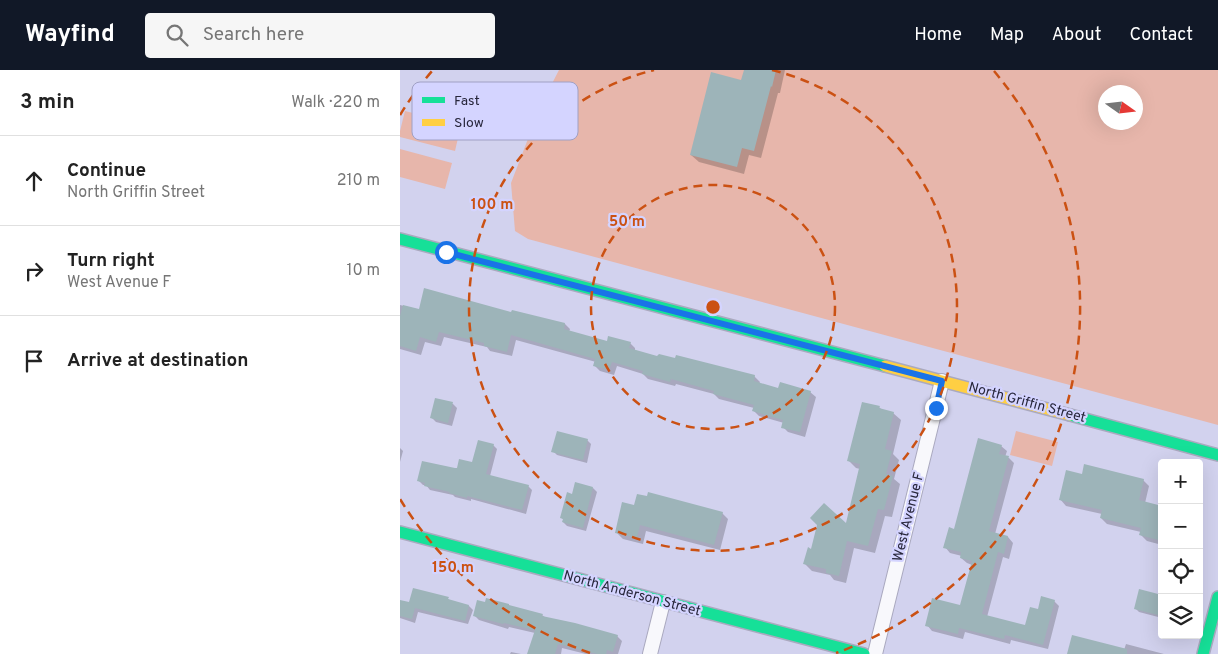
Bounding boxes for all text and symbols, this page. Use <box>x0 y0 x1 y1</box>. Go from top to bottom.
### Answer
search box <box>145 13 495 58</box>
text: Wayfind <box>25 20 115 50</box>
icon: search <box>163 21 191 49</box>
text: Search here <box>203 23 304 47</box>
text: Home <box>914 24 962 47</box>
text: Map <box>990 24 1024 47</box>
text: About <box>1052 24 1101 47</box>
text: Contact <box>1129 24 1193 47</box>
legend <box>412 82 578 140</box>
north arrow <box>1098 85 1143 130</box>
text: 3 min <box>20 89 75 116</box>
text: Walk · 220 m <box>291 93 380 113</box>
text: Fast <box>454 93 480 110</box>
text: Slow <box>454 115 484 132</box>
text: Continue <box>67 159 146 183</box>
icon: ahead <box>20 167 48 195</box>
text: 210 m <box>337 171 380 191</box>
text: North Griffin Street <box>67 183 205 203</box>
text: 100 m <box>471 196 513 215</box>
text: 50 m <box>609 213 645 232</box>
route start <box>435 241 458 264</box>
text: Turn right <box>67 249 155 273</box>
icon: right <box>20 257 48 285</box>
text: 10 m <box>346 261 380 281</box>
text: West Avenue F <box>67 273 171 293</box>
centre of rings <box>704 298 722 316</box>
icon: arrive <box>20 347 48 375</box>
text: Arrive at destination <box>67 349 248 373</box>
street label: North Griffin Street <box>966 379 1088 427</box>
route end <box>925 397 948 420</box>
map controls <box>1158 459 1203 639</box>
button: + <box>1158 459 1203 504</box>
street label: West Avenue F <box>890 471 928 563</box>
button: − <box>1158 504 1203 549</box>
button: locate <box>1158 549 1203 594</box>
text: 150 m <box>432 559 474 578</box>
street label: North Anderson Street <box>562 568 702 620</box>
button: layers <box>1158 594 1203 639</box>

